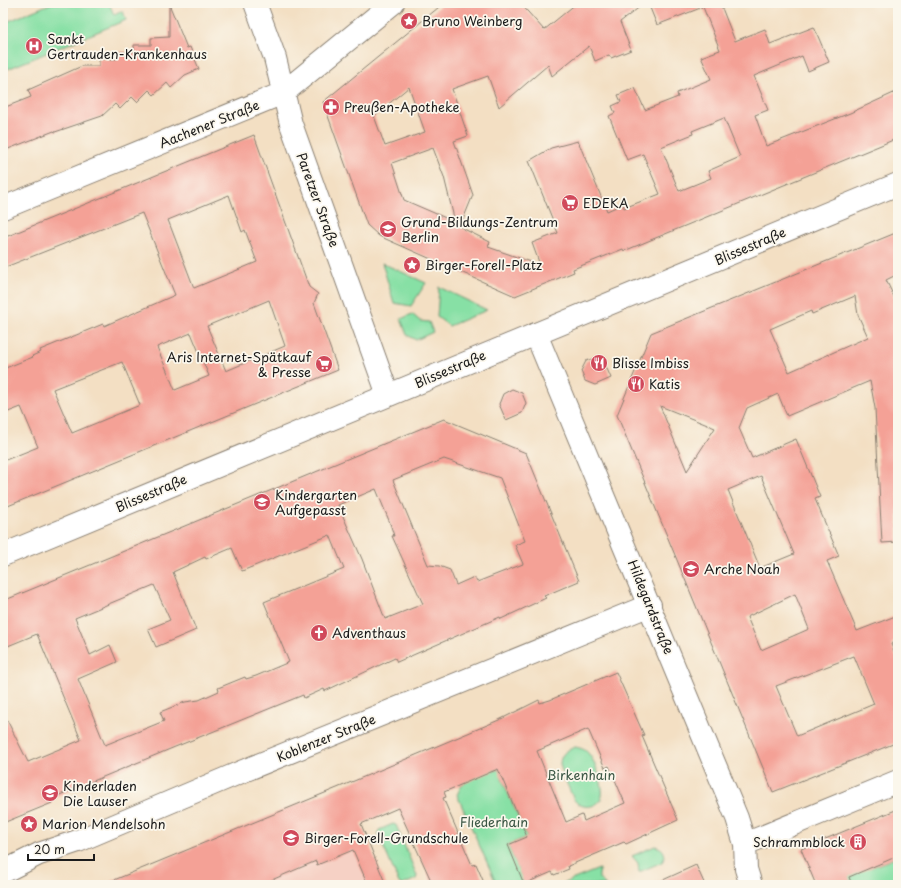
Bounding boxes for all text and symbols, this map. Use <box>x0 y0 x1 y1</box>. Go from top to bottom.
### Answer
place icon: Bruno Weinberg <box>399 11 419 31</box>
place label: Bruno Weinberg <box>422 11 523 30</box>
place label: Sankt Gertrauden-Krankenhaus <box>47 29 207 63</box>
hospital icon: Sankt Gertrauden-Krankenhaus <box>24 36 44 56</box>
street label: Aachener Straße <box>156 95 262 152</box>
pharmacy icon: Preußen-Apotheke <box>321 97 341 117</box>
place label: Preußen-Apotheke <box>344 97 460 116</box>
street label: Paretzer Straße <box>293 150 344 250</box>
supermarket icon: EDEKA <box>560 193 580 213</box>
place label: EDEKA <box>583 193 629 212</box>
place label: Grund-Bildungs-Zentrum Berlin <box>401 212 558 246</box>
school or university icon: Grund-Bildungs-Zentrum Berlin <box>378 219 398 239</box>
street label: Blissestraße <box>711 222 789 269</box>
place icon: Birger-Forell-Platz <box>402 255 422 275</box>
place label: Birger-Forell-Platz <box>425 255 542 274</box>
street label: Blissestraße <box>411 345 489 392</box>
place label: Aris Internet-Spätkauf & Presse <box>167 347 313 381</box>
restaurant icon: Blisse Imbiss <box>589 353 609 373</box>
place label: Blisse Imbiss <box>612 353 689 372</box>
supermarket icon: Aris Internet-Spätkauf & Presse <box>314 354 334 374</box>
restaurant icon: Katis <box>626 374 646 394</box>
place label: Katis <box>649 374 680 393</box>
street label: Blissestraße <box>112 469 190 516</box>
place label: Kindergarten Aufgepasst <box>275 485 357 519</box>
school or university icon: Kindergarten Aufgepasst <box>252 492 272 512</box>
street label: Hildegardstraße <box>624 557 679 657</box>
school or university icon: Arche Noah <box>681 559 701 579</box>
place label: Arche Noah <box>704 559 780 578</box>
church icon: Adventhaus <box>309 623 329 643</box>
place label: Adventhaus <box>332 623 406 642</box>
street label: Koblenzer Straße <box>274 709 378 766</box>
park label: Birkenhain <box>547 765 615 784</box>
place label: Kinderladen Die Lauser <box>63 776 137 810</box>
school or university icon: Kinderladen Die Lauser <box>40 783 60 803</box>
park label: Fliederhain <box>460 812 528 831</box>
place icon: Marion Mendelsohn <box>19 814 39 834</box>
place label: Marion Mendelsohn <box>42 814 166 833</box>
school or university icon: Birger-Forell-Grundschule <box>281 828 301 848</box>
place label: Birger-Forell-Grundschule <box>304 828 469 847</box>
place label: Schrammblock <box>753 832 846 851</box>
building icon: Schrammblock <box>848 832 868 852</box>
scale bar <box>28 836 94 862</box>
text: 20 m <box>34 840 65 858</box>

